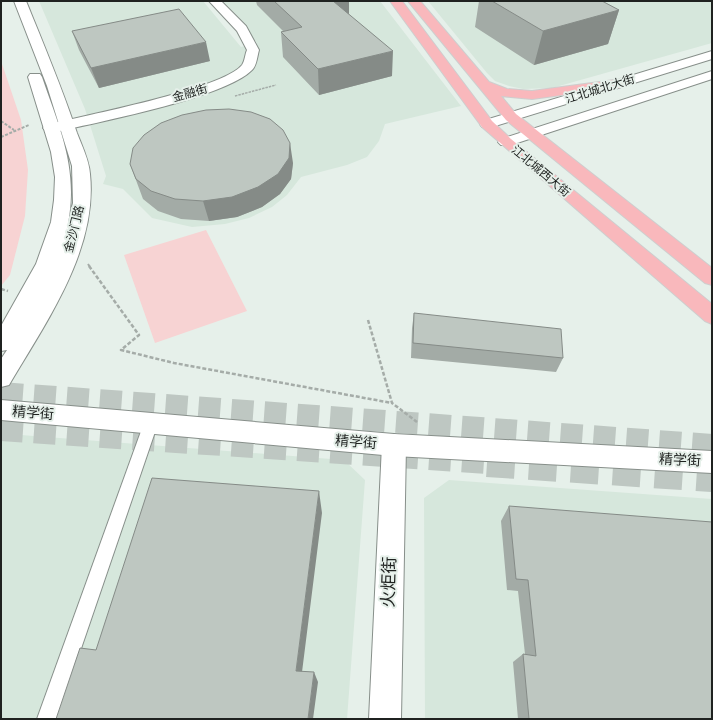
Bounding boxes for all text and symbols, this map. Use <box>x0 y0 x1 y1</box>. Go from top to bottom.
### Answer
street label: 江北城北大街 <box>564 72 636 106</box>
street label: 金融街 <box>171 81 209 105</box>
street label: 江北城西大街 <box>509 142 573 200</box>
street label: 金沙门路 <box>61 204 87 254</box>
street label: 精学街 <box>11 403 55 423</box>
street label: 精学街 <box>334 432 378 452</box>
street label: 精学街 <box>659 450 701 470</box>
street label: 火炬街 <box>378 556 400 608</box>

